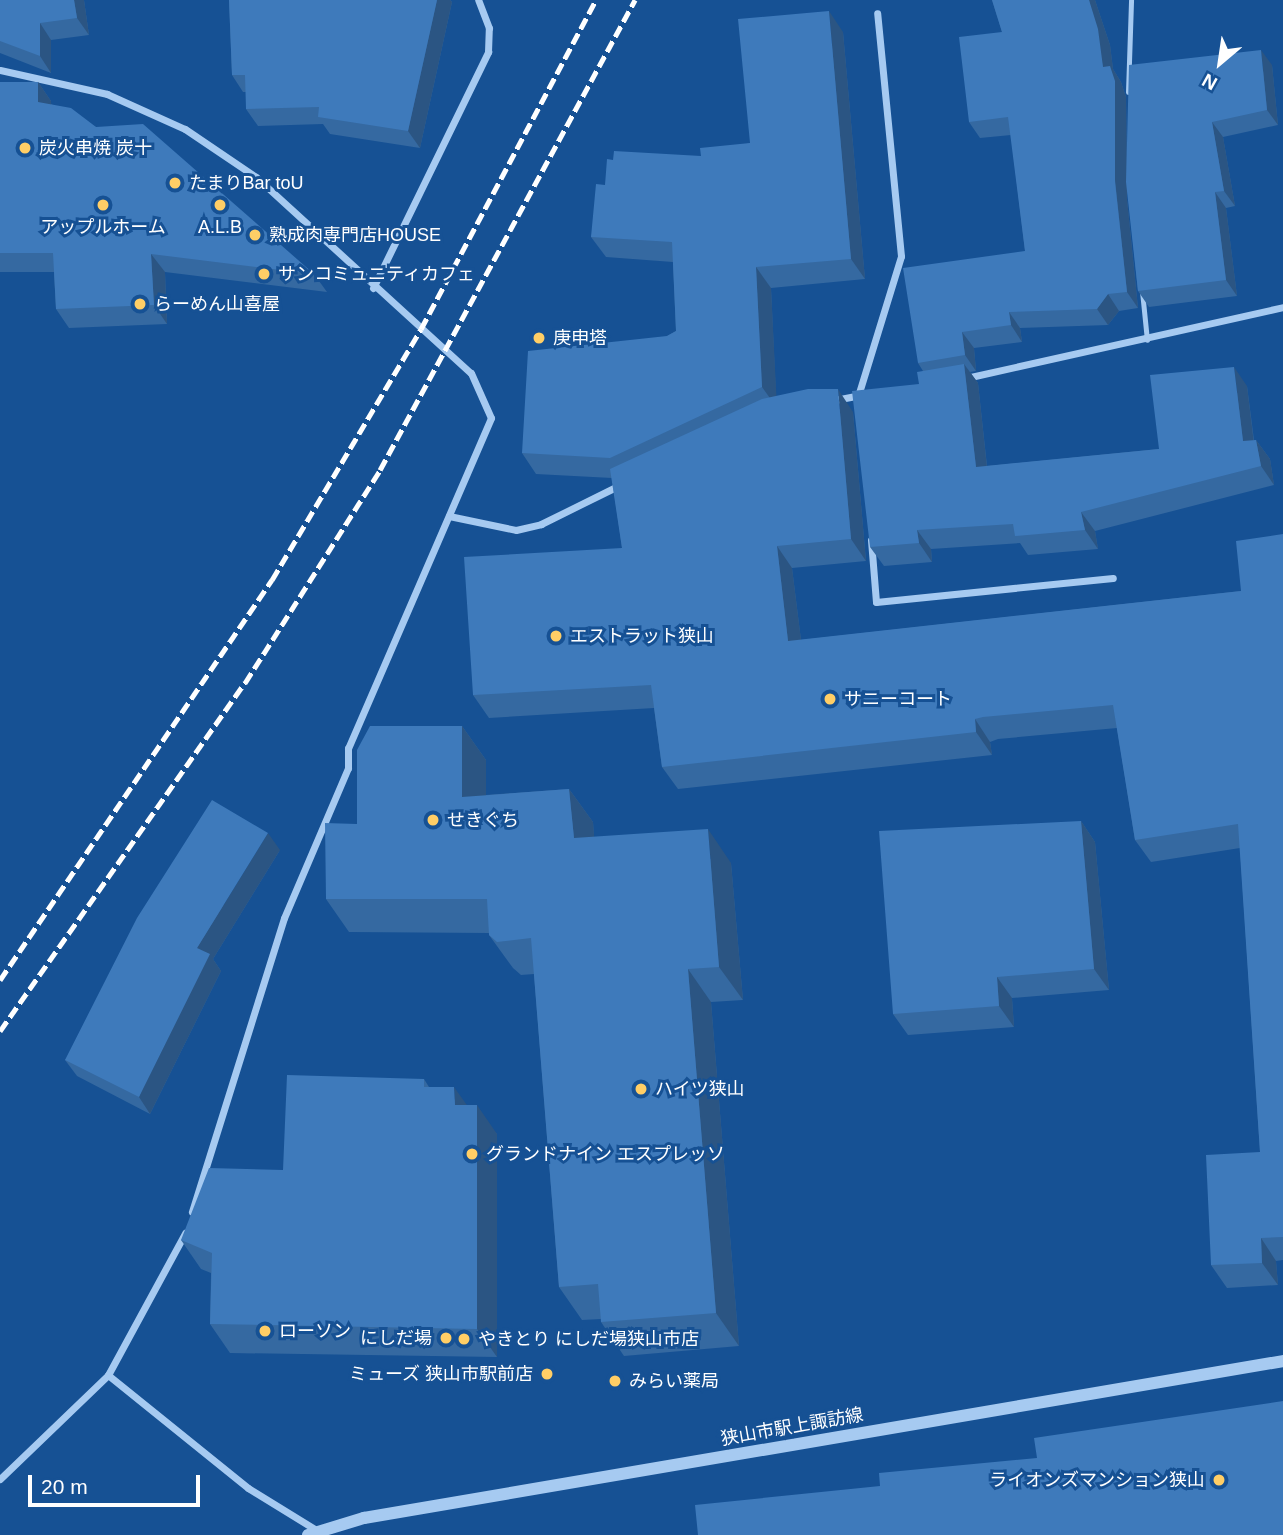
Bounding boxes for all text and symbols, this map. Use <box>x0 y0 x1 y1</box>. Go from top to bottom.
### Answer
north arrow <box>1185 28 1255 98</box>
text: N <box>1198 69 1221 94</box>
place label: 炭火串焼 炭十 <box>39 137 152 159</box>
marker: 炭火串焼 炭十 <box>17 140 33 156</box>
place label: たまりBar toU <box>189 172 304 194</box>
marker: たまりBar toU <box>167 175 183 191</box>
marker: アップルホーム <box>95 197 111 213</box>
marker: A.L.B <box>212 197 228 213</box>
place label: アップルホーム <box>40 216 166 238</box>
place label: A.L.B <box>198 216 242 238</box>
place label: 熟成肉専門店HOUSE <box>269 224 441 246</box>
marker: 熟成肉専門店HOUSE <box>247 227 263 243</box>
place label: サンコミュニティカフェ <box>278 263 476 285</box>
marker: サンコミュニティカフェ <box>256 266 272 282</box>
place label: らーめん山喜屋 <box>154 293 280 315</box>
marker: らーめん山喜屋 <box>132 296 148 312</box>
place label: 庚申塔 <box>553 327 607 349</box>
marker: 庚申塔 <box>531 330 547 346</box>
place label: エストラット狭山 <box>570 625 714 647</box>
marker: エストラット狭山 <box>548 628 564 644</box>
place label: サニーコート <box>844 688 952 710</box>
marker: サニーコート <box>822 691 838 707</box>
place label: せきぐち <box>447 809 519 831</box>
marker: せきぐち <box>425 812 441 828</box>
place label: ハイツ狭山 <box>655 1078 745 1100</box>
marker: ハイツ狭山 <box>633 1081 649 1097</box>
place label: グランドナイン エスプレッソ <box>486 1143 725 1165</box>
marker: グランドナイン エスプレッソ <box>464 1146 480 1162</box>
place label: ローソン <box>279 1320 351 1342</box>
marker: ローソン <box>257 1323 273 1339</box>
place label: にしだ場 <box>360 1327 432 1349</box>
place label: やきとり にしだ場狭山市店 <box>478 1328 699 1350</box>
marker: にしだ場 <box>438 1330 454 1346</box>
marker: やきとり にしだ場狭山市店 <box>456 1331 472 1347</box>
place label: ミューズ 狭山市駅前店 <box>348 1363 533 1385</box>
marker: ミューズ 狭山市駅前店 <box>539 1366 555 1382</box>
place label: みらい薬局 <box>629 1370 719 1392</box>
marker: みらい薬局 <box>607 1373 623 1389</box>
street label: 狭山市駅上諏訪線 <box>719 1404 865 1450</box>
scale bar <box>32 1462 203 1506</box>
place label: ライオンズマンション狭山 <box>989 1469 1205 1491</box>
marker: ライオンズマンション狭山 <box>1211 1472 1227 1488</box>
text: 20 m <box>41 1475 88 1498</box>

